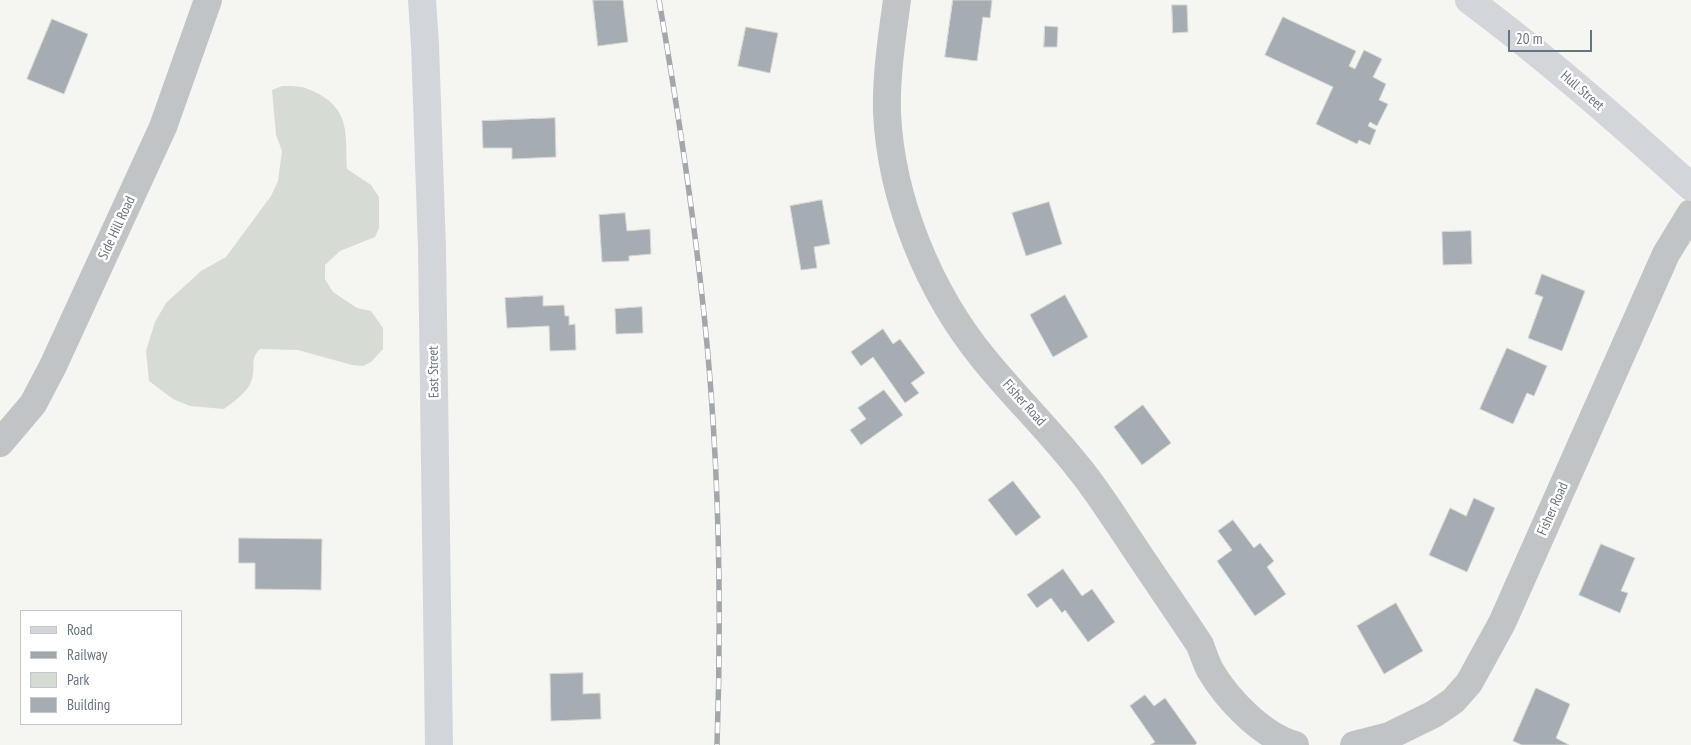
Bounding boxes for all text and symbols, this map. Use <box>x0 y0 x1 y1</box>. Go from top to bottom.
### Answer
scale bar <box>1511 20 1595 52</box>
text: 20 m <box>1516 29 1542 48</box>
street label: Hull Street <box>1557 68 1607 114</box>
street label: Side Hill Road <box>95 194 139 262</box>
street label: East Street <box>425 346 443 398</box>
street label: Fisher Road <box>999 377 1049 429</box>
street label: Fisher Road <box>1534 480 1572 538</box>
legend <box>20 610 182 725</box>
text: Road <box>67 620 93 639</box>
text: Railway <box>67 645 107 664</box>
text: Park <box>67 670 89 689</box>
text: Building <box>67 695 110 714</box>

